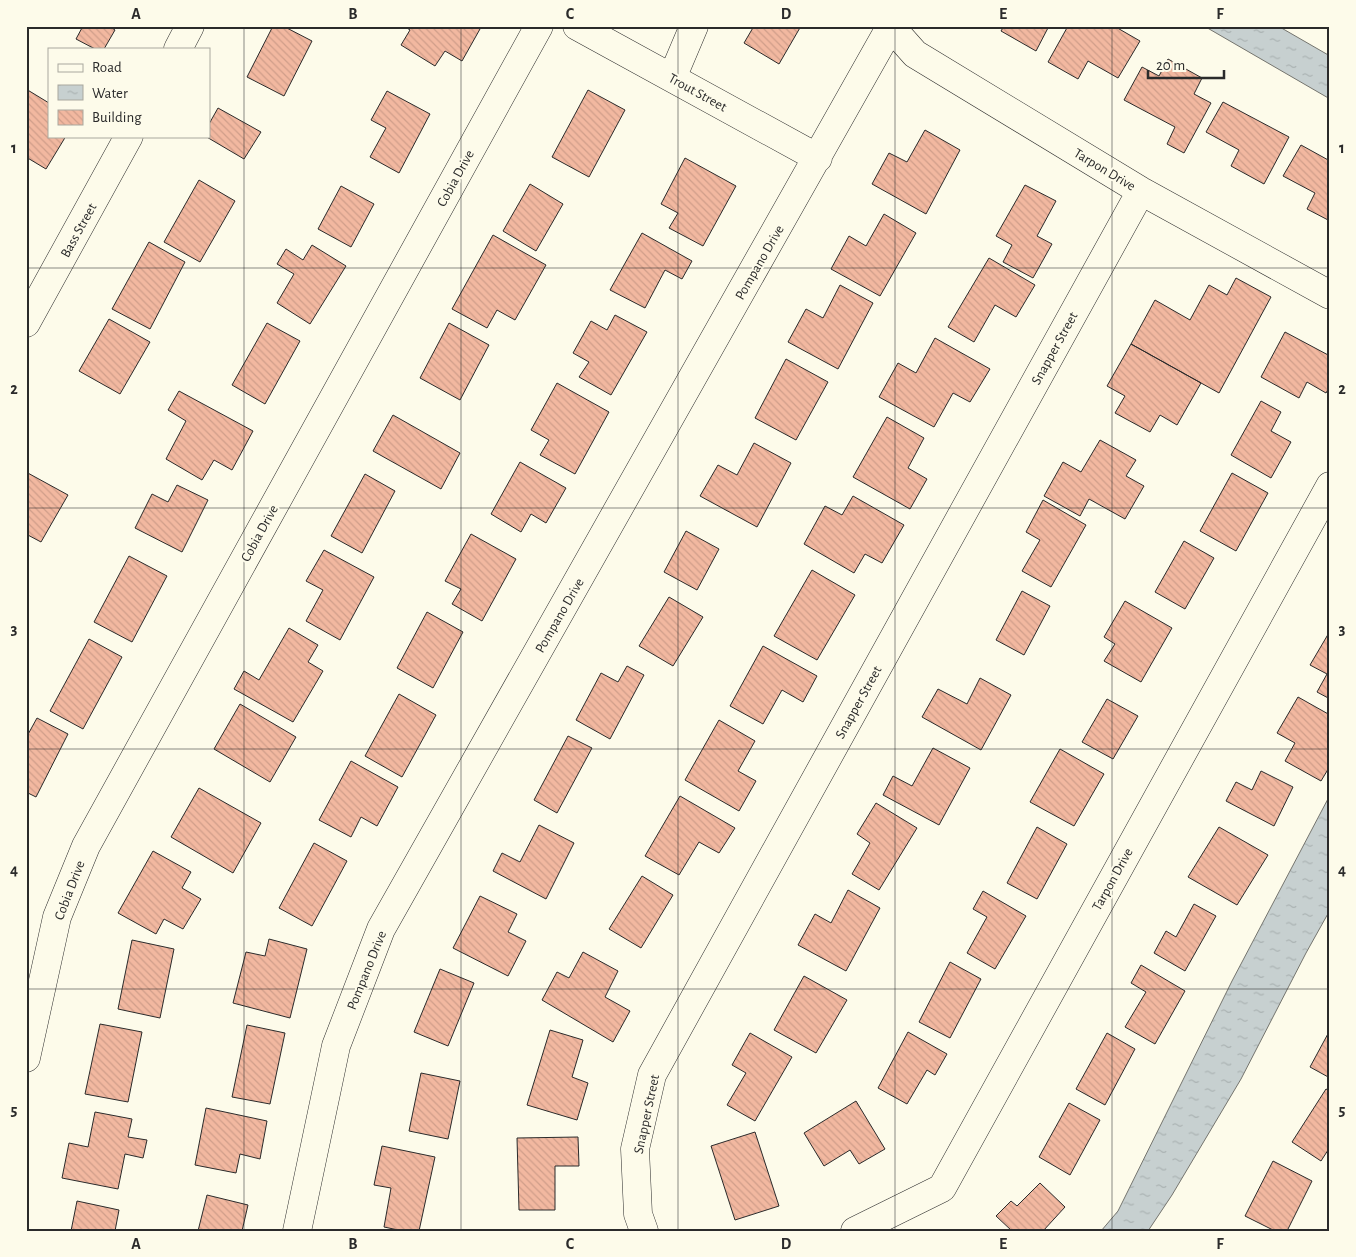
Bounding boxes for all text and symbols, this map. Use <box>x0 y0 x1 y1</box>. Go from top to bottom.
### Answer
text: A <box>131 6 141 22</box>
text: B <box>348 6 358 22</box>
text: C <box>566 6 575 22</box>
text: D <box>781 6 792 22</box>
text: E <box>999 6 1007 22</box>
text: F <box>1216 6 1224 22</box>
legend <box>48 48 210 138</box>
scale bar <box>1148 48 1225 80</box>
text: 20 m <box>1156 58 1185 73</box>
text: Road <box>92 60 122 75</box>
street label: Trout Street <box>666 71 729 115</box>
text: Water <box>92 86 128 101</box>
text: Building <box>92 110 142 125</box>
text: 1 <box>11 140 17 156</box>
text: 1 <box>1339 140 1345 156</box>
street label: Tarpon Drive <box>1071 146 1138 194</box>
street label: Cobia Drive <box>435 148 477 209</box>
street label: Bass Street <box>58 201 100 260</box>
street label: Pompano Drive <box>733 223 787 302</box>
street label: Snapper Street <box>1029 309 1081 387</box>
text: 2 <box>10 381 18 397</box>
text: 2 <box>1338 381 1346 397</box>
street label: Cobia Drive <box>239 503 281 564</box>
street label: Pompano Drive <box>533 576 587 655</box>
text: 3 <box>11 621 18 637</box>
text: 3 <box>1339 621 1346 637</box>
street label: Snapper Street <box>833 663 885 741</box>
street label: Tarpon Drive <box>1090 846 1136 913</box>
street label: Cobia Drive <box>52 859 88 922</box>
text: 4 <box>10 862 18 878</box>
text: 4 <box>1338 862 1346 878</box>
street label: Pompano Drive <box>345 929 389 1012</box>
street label: Snapper Street <box>632 1073 662 1155</box>
text: 5 <box>11 1102 18 1118</box>
text: 5 <box>1339 1102 1346 1118</box>
text: A <box>131 1236 141 1252</box>
text: B <box>348 1236 358 1252</box>
text: C <box>566 1236 575 1252</box>
text: D <box>781 1236 792 1252</box>
text: E <box>999 1236 1007 1252</box>
text: F <box>1216 1236 1224 1252</box>

